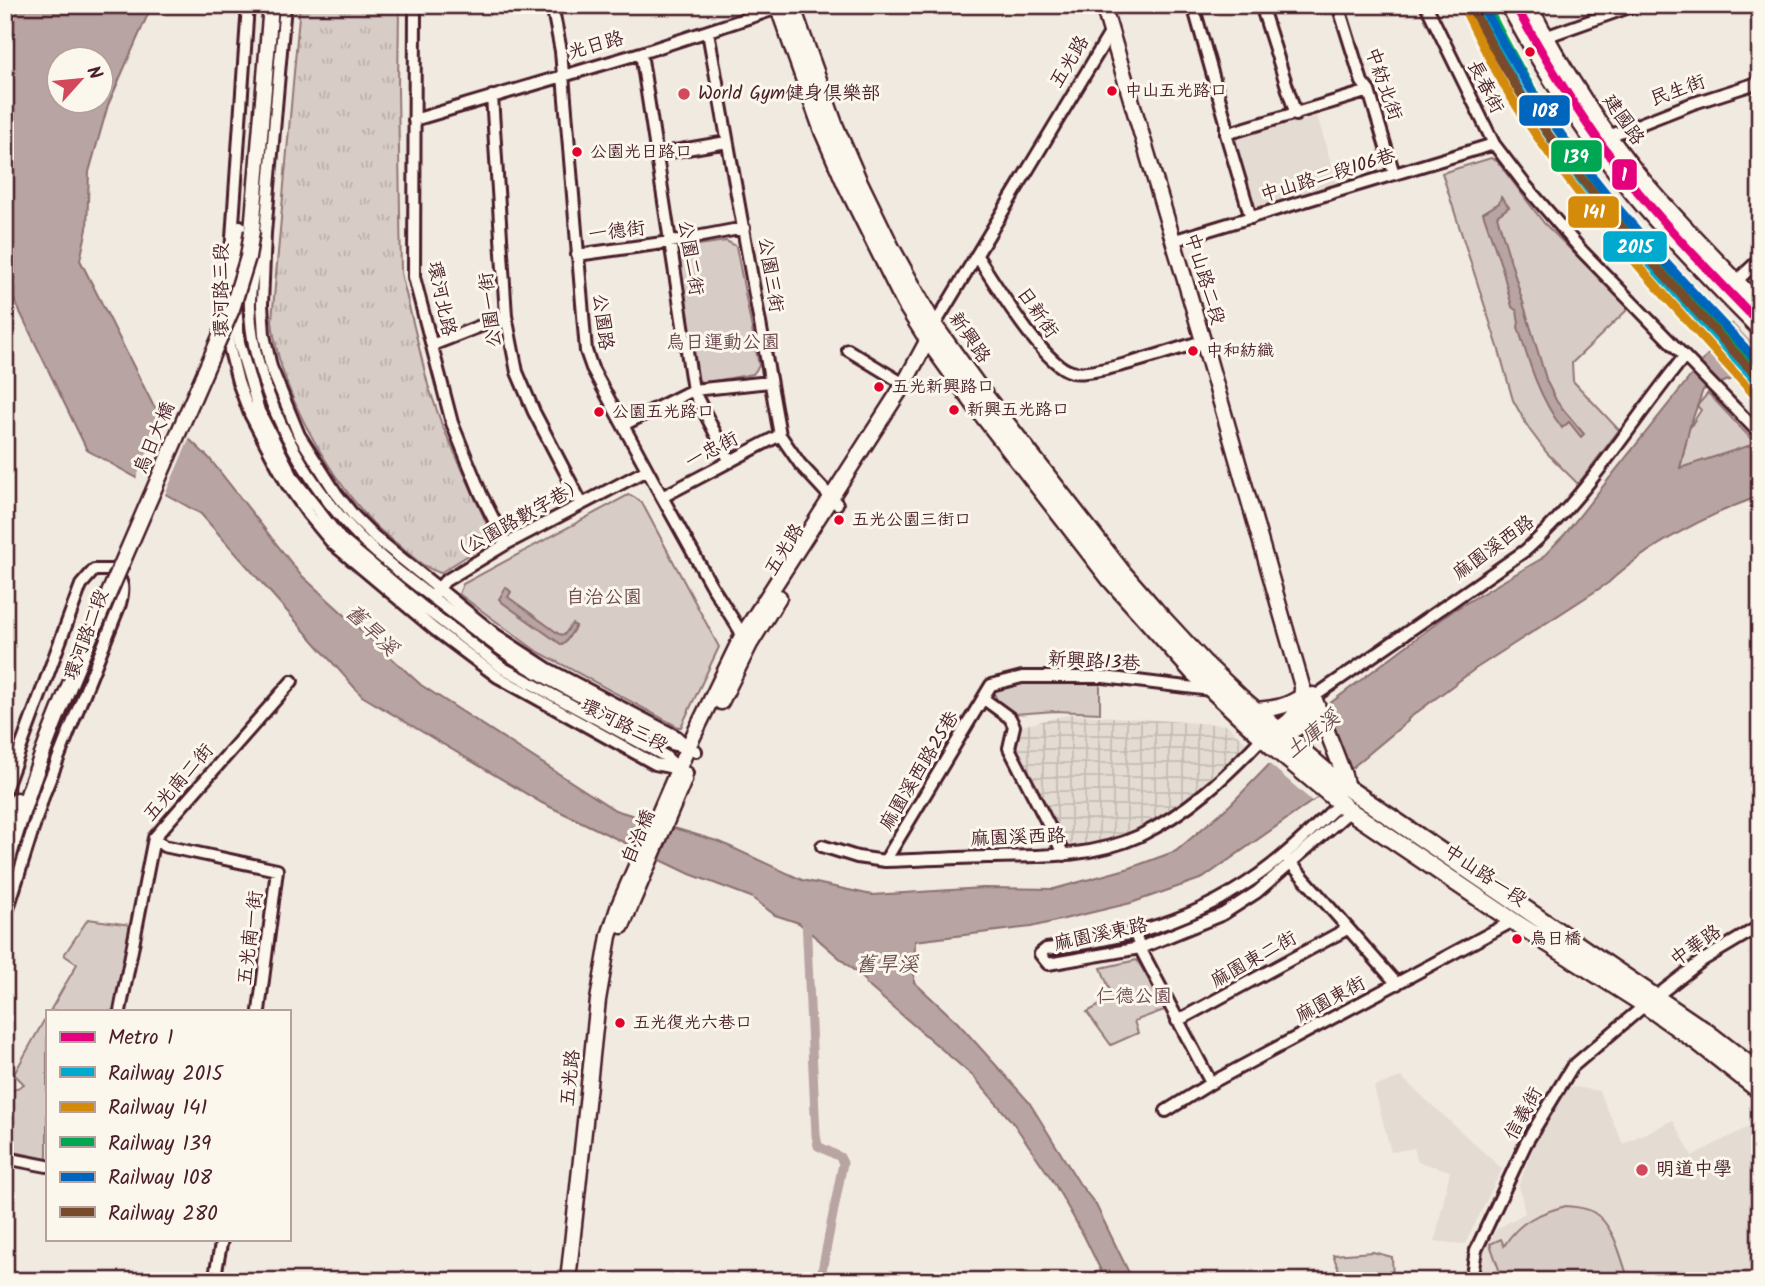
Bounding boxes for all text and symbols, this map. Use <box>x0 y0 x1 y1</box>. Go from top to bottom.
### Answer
street label: 光日路 <box>564 24 628 68</box>
street label: 五光路 <box>1042 30 1098 94</box>
street label: 中紡北街 <box>1356 43 1410 125</box>
unlabelled marker <box>1523 45 1537 59</box>
north arrow <box>46 46 116 116</box>
street label: 長春街 <box>1459 55 1511 119</box>
text: N <box>77 61 109 85</box>
street label: 民生街 <box>1646 67 1710 115</box>
place label: 中山五光路口 <box>1125 78 1227 105</box>
place label: World Gym健身俱樂部 <box>698 79 880 109</box>
marker: 中山五光路口 <box>1105 84 1119 98</box>
marker: World Gym健身俱樂部 <box>676 86 692 102</box>
street label: 建國路 <box>1594 88 1652 152</box>
line badge: 108 <box>1518 94 1571 127</box>
text: 108 <box>1532 97 1559 127</box>
place label: 公園光日路口 <box>590 139 692 166</box>
line badge: 139 <box>1550 139 1603 173</box>
street label: 中山路二段106巷 <box>1257 141 1399 211</box>
text: 139 <box>1563 143 1589 173</box>
marker: 公園光日路口 <box>570 145 584 159</box>
line badge: 1 <box>1611 158 1638 191</box>
text: 1 <box>1621 161 1627 191</box>
line badge: 141 <box>1567 195 1620 229</box>
text: 141 <box>1583 198 1605 228</box>
street label: 一德街 <box>587 214 647 250</box>
street label: 公園二街 <box>669 218 711 298</box>
street label: 中山路二段 <box>1176 229 1232 329</box>
line badge: 2015 <box>1602 230 1668 263</box>
text: 2015 <box>1617 233 1654 263</box>
street label: 公園三街 <box>749 235 791 315</box>
street label: 環河路三段 <box>207 242 237 338</box>
street label: 環河北路 <box>418 259 464 339</box>
street label: 公園一街 <box>471 270 511 350</box>
street label: 日新街 <box>1008 281 1066 345</box>
street label: 公園路 <box>584 292 620 352</box>
street label: 新興路 <box>940 306 998 370</box>
park label: 烏日運動公園 <box>666 328 780 358</box>
place label: 中和紡織 <box>1206 338 1274 365</box>
marker: 中和紡織 <box>1186 344 1200 358</box>
place label: 五光新興路口 <box>892 374 994 401</box>
marker: 五光新興路口 <box>872 380 886 394</box>
street label: 烏日大橋 <box>126 397 184 479</box>
place label: 新興五光路口 <box>967 397 1069 424</box>
place label: 公園五光路口 <box>612 399 714 426</box>
marker: 新興五光路口 <box>947 403 961 417</box>
marker: 公園五光路口 <box>592 405 606 419</box>
street label: 一忠街 <box>680 424 744 478</box>
street label: （公園路數字巷） <box>444 470 592 570</box>
place label: 五光公園三街口 <box>852 507 971 534</box>
street label: 麻園溪西路 <box>1447 508 1541 588</box>
marker: 五光公園三街口 <box>832 513 846 527</box>
street label: 五光路 <box>757 518 813 582</box>
park label: 自治公園 <box>566 583 642 613</box>
street label: 環河路二段 <box>57 585 117 685</box>
water label: 舊旱溪 <box>337 597 406 665</box>
street label: 新興路13巷 <box>1047 645 1141 679</box>
street label: 環河路三段 <box>575 691 673 761</box>
water label: 土庫溪 <box>1278 702 1349 768</box>
street label: 麻園溪西路25巷 <box>872 705 968 837</box>
street label: 五光南二街 <box>137 737 221 829</box>
street label: 自治橋 <box>614 805 664 869</box>
street label: 麻園溪西路 <box>970 821 1066 855</box>
street label: 中山路一段 <box>1437 837 1533 915</box>
street label: 五光南一街 <box>230 889 272 987</box>
street label: 麻園溪東路 <box>1051 910 1151 960</box>
street label: 中華路 <box>1664 917 1728 975</box>
street label: 麻園東二街 <box>1205 924 1303 996</box>
place label: 烏日橋 <box>1530 926 1581 953</box>
marker: 烏日橋 <box>1510 932 1524 946</box>
water label: 舊旱溪 <box>856 949 919 982</box>
street label: 麻園東街 <box>1290 969 1372 1031</box>
park label: 仁德公園 <box>1096 982 1172 1012</box>
legend <box>46 1010 290 1240</box>
place label: 五光復光六巷口 <box>633 1010 752 1037</box>
marker: 五光復光六巷口 <box>613 1016 627 1030</box>
text: Metro 1 <box>108 1022 174 1055</box>
street label: 五光路 <box>553 1048 589 1108</box>
text: Railway 2015 <box>108 1058 225 1091</box>
street label: 信義街 <box>1497 1082 1551 1146</box>
text: Railway 141 <box>108 1092 207 1125</box>
text: Railway 139 <box>108 1128 211 1161</box>
place label: 明道中學 <box>1656 1155 1732 1185</box>
text: Railway 108 <box>108 1162 213 1195</box>
marker: 明道中學 <box>1634 1162 1650 1178</box>
text: Railway 280 <box>108 1198 218 1231</box>

